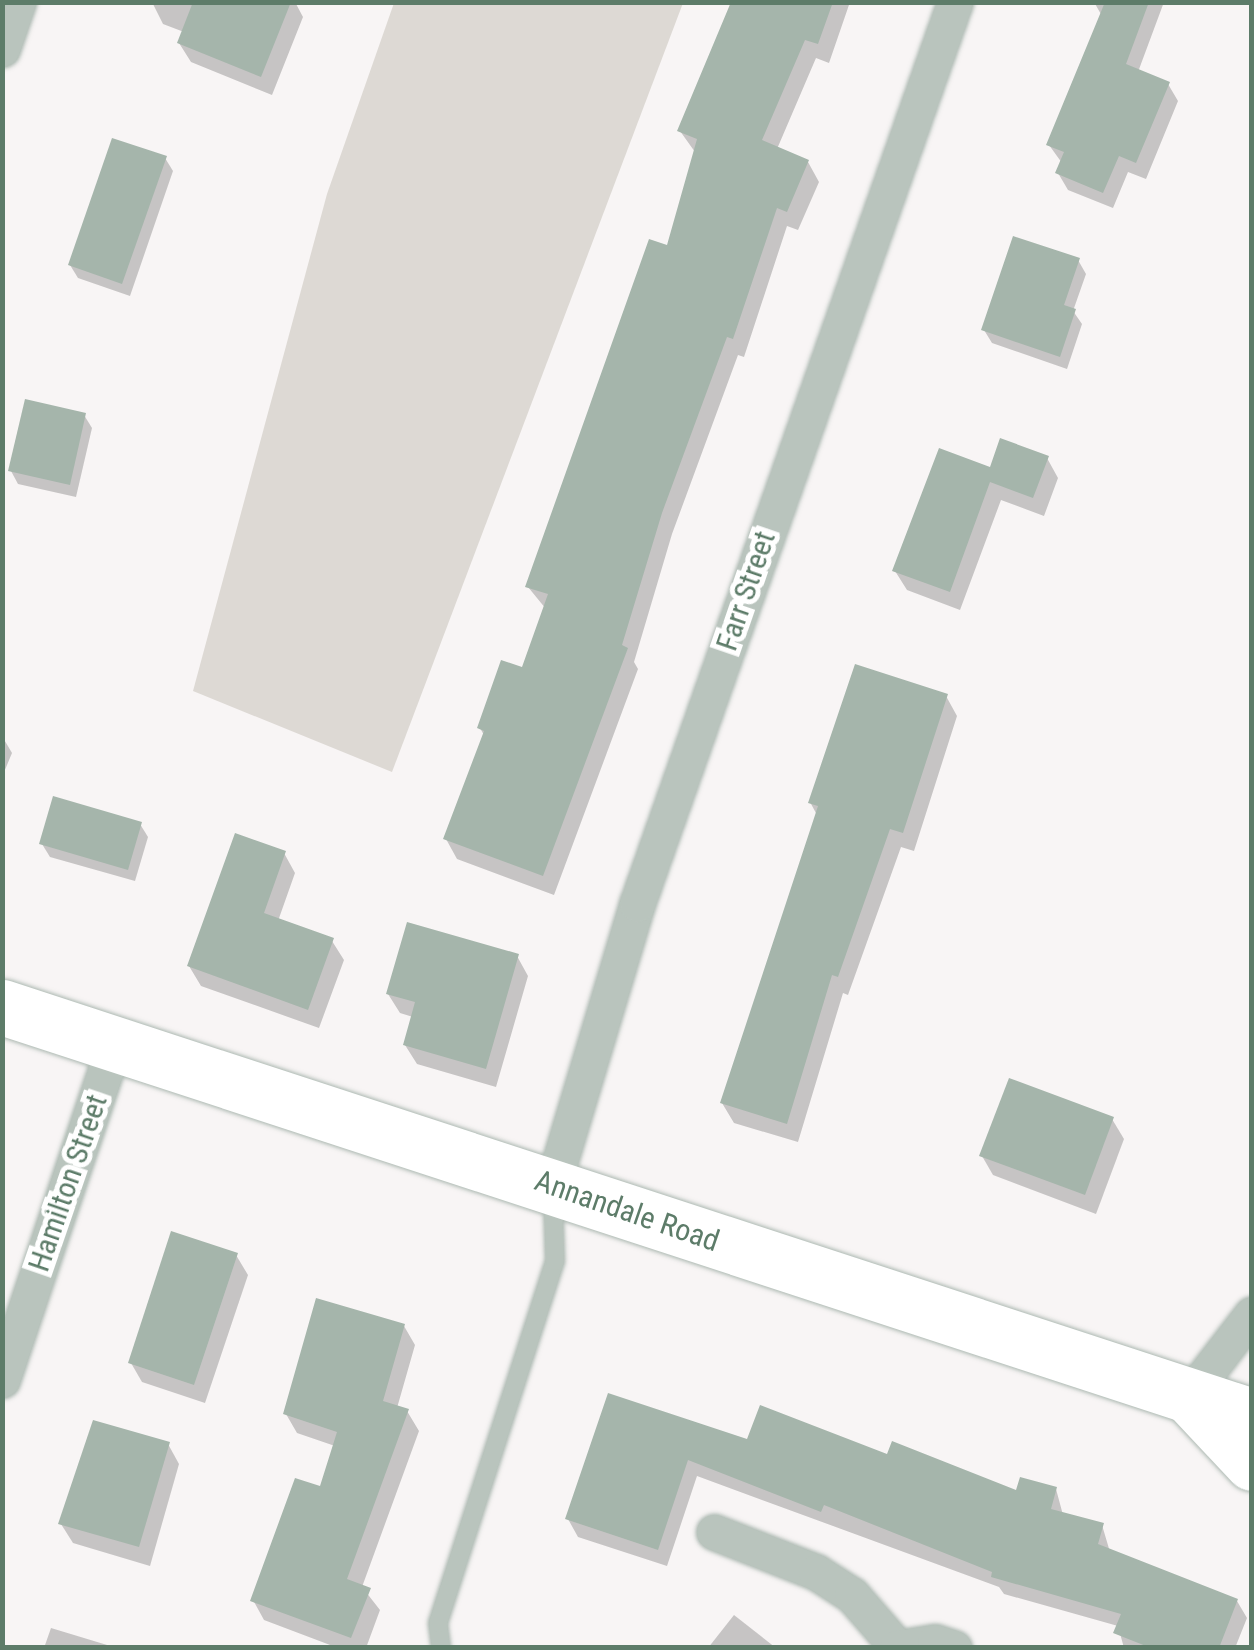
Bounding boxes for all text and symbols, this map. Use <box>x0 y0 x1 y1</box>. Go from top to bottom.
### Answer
street label: Farr Street <box>709 527 783 655</box>
street label: Hamilton Street <box>21 1090 115 1276</box>
street label: Annandale Road <box>530 1163 724 1259</box>

